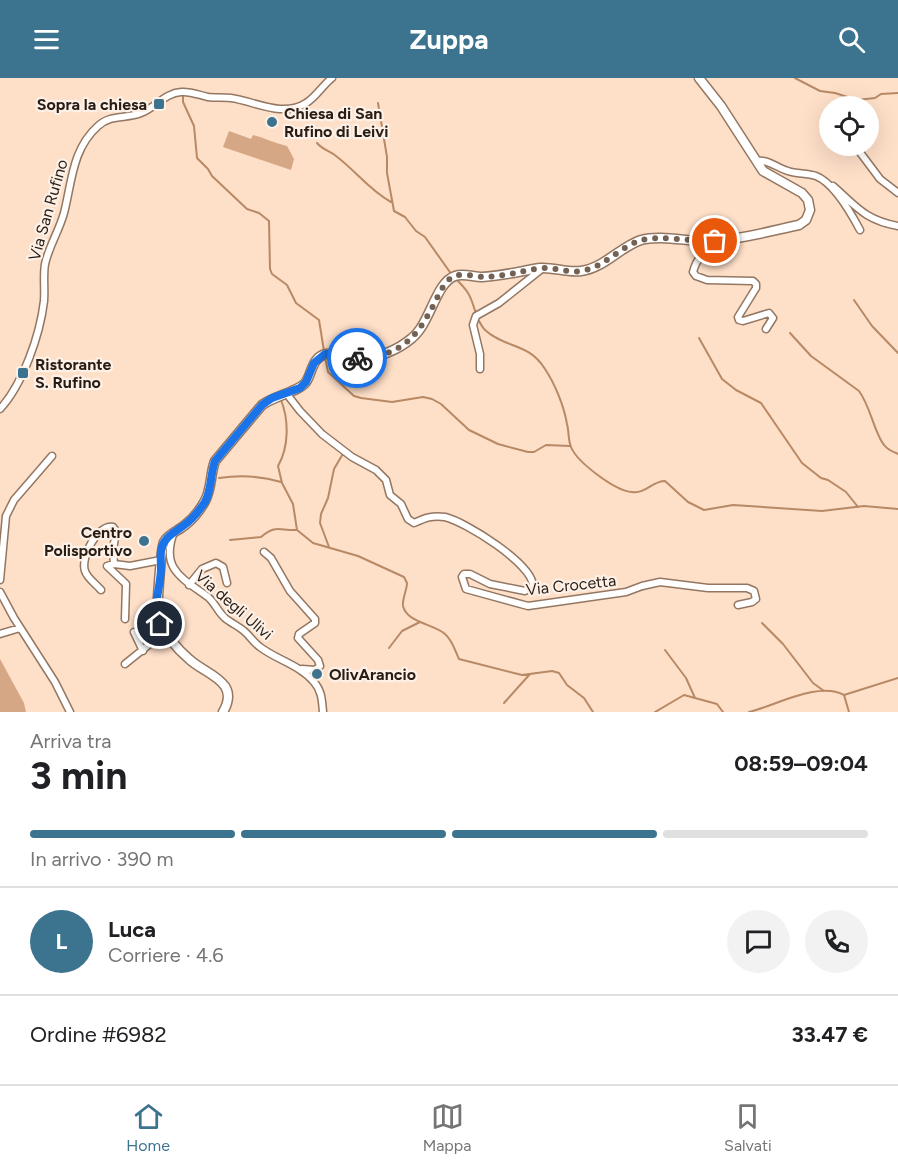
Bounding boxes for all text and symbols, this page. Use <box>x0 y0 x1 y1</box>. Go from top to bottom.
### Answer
icon: menu <box>30 23 63 56</box>
text: Zuppa <box>409 23 489 56</box>
icon: search <box>835 23 868 56</box>
place label: Sopra la chiesa <box>37 95 147 114</box>
map controls <box>819 96 879 156</box>
button: locate <box>819 96 879 156</box>
marker: Sopra la chiesa <box>152 97 166 111</box>
place label: Chiesa di San Rufino di Leivi <box>284 104 388 141</box>
marker: Chiesa di San Rufino di Leivi <box>265 115 279 129</box>
street label: Via San Rufino <box>24 157 72 263</box>
pin <box>689 215 740 266</box>
icon: bag <box>698 224 731 257</box>
courier <box>327 328 387 388</box>
icon: bike <box>341 342 374 375</box>
place label: Ristorante S. Rufino <box>35 355 112 392</box>
marker: Ristorante S. Rufino <box>16 366 30 380</box>
place label: Centro Polisportivo <box>44 523 132 560</box>
marker: Centro Polisportivo <box>137 534 151 548</box>
street label: Via degli Ulivi <box>191 566 277 644</box>
street label: Via Crocetta <box>525 571 617 599</box>
pin <box>134 598 185 649</box>
icon: home <box>143 607 176 640</box>
place label: OlivArancio <box>329 665 416 684</box>
marker: OlivArancio <box>310 667 324 681</box>
text: Arriva tra <box>30 729 112 753</box>
text: 08:59–09:04 <box>734 750 868 777</box>
text: 3 min <box>30 752 127 799</box>
text: In arrivo · 390 m <box>30 847 174 871</box>
button: chat <box>727 910 790 973</box>
button: phone <box>805 910 868 973</box>
text: Luca <box>108 916 156 943</box>
text: L <box>56 928 67 955</box>
text: Corriere · 4.6 <box>108 943 224 967</box>
text: Ordine #6982 <box>30 1021 167 1048</box>
text: 33.47 € <box>791 1021 868 1048</box>
tab: Home <box>126 1100 170 1155</box>
tab: Mappa <box>423 1100 471 1155</box>
tab: Salvati <box>724 1100 772 1155</box>

